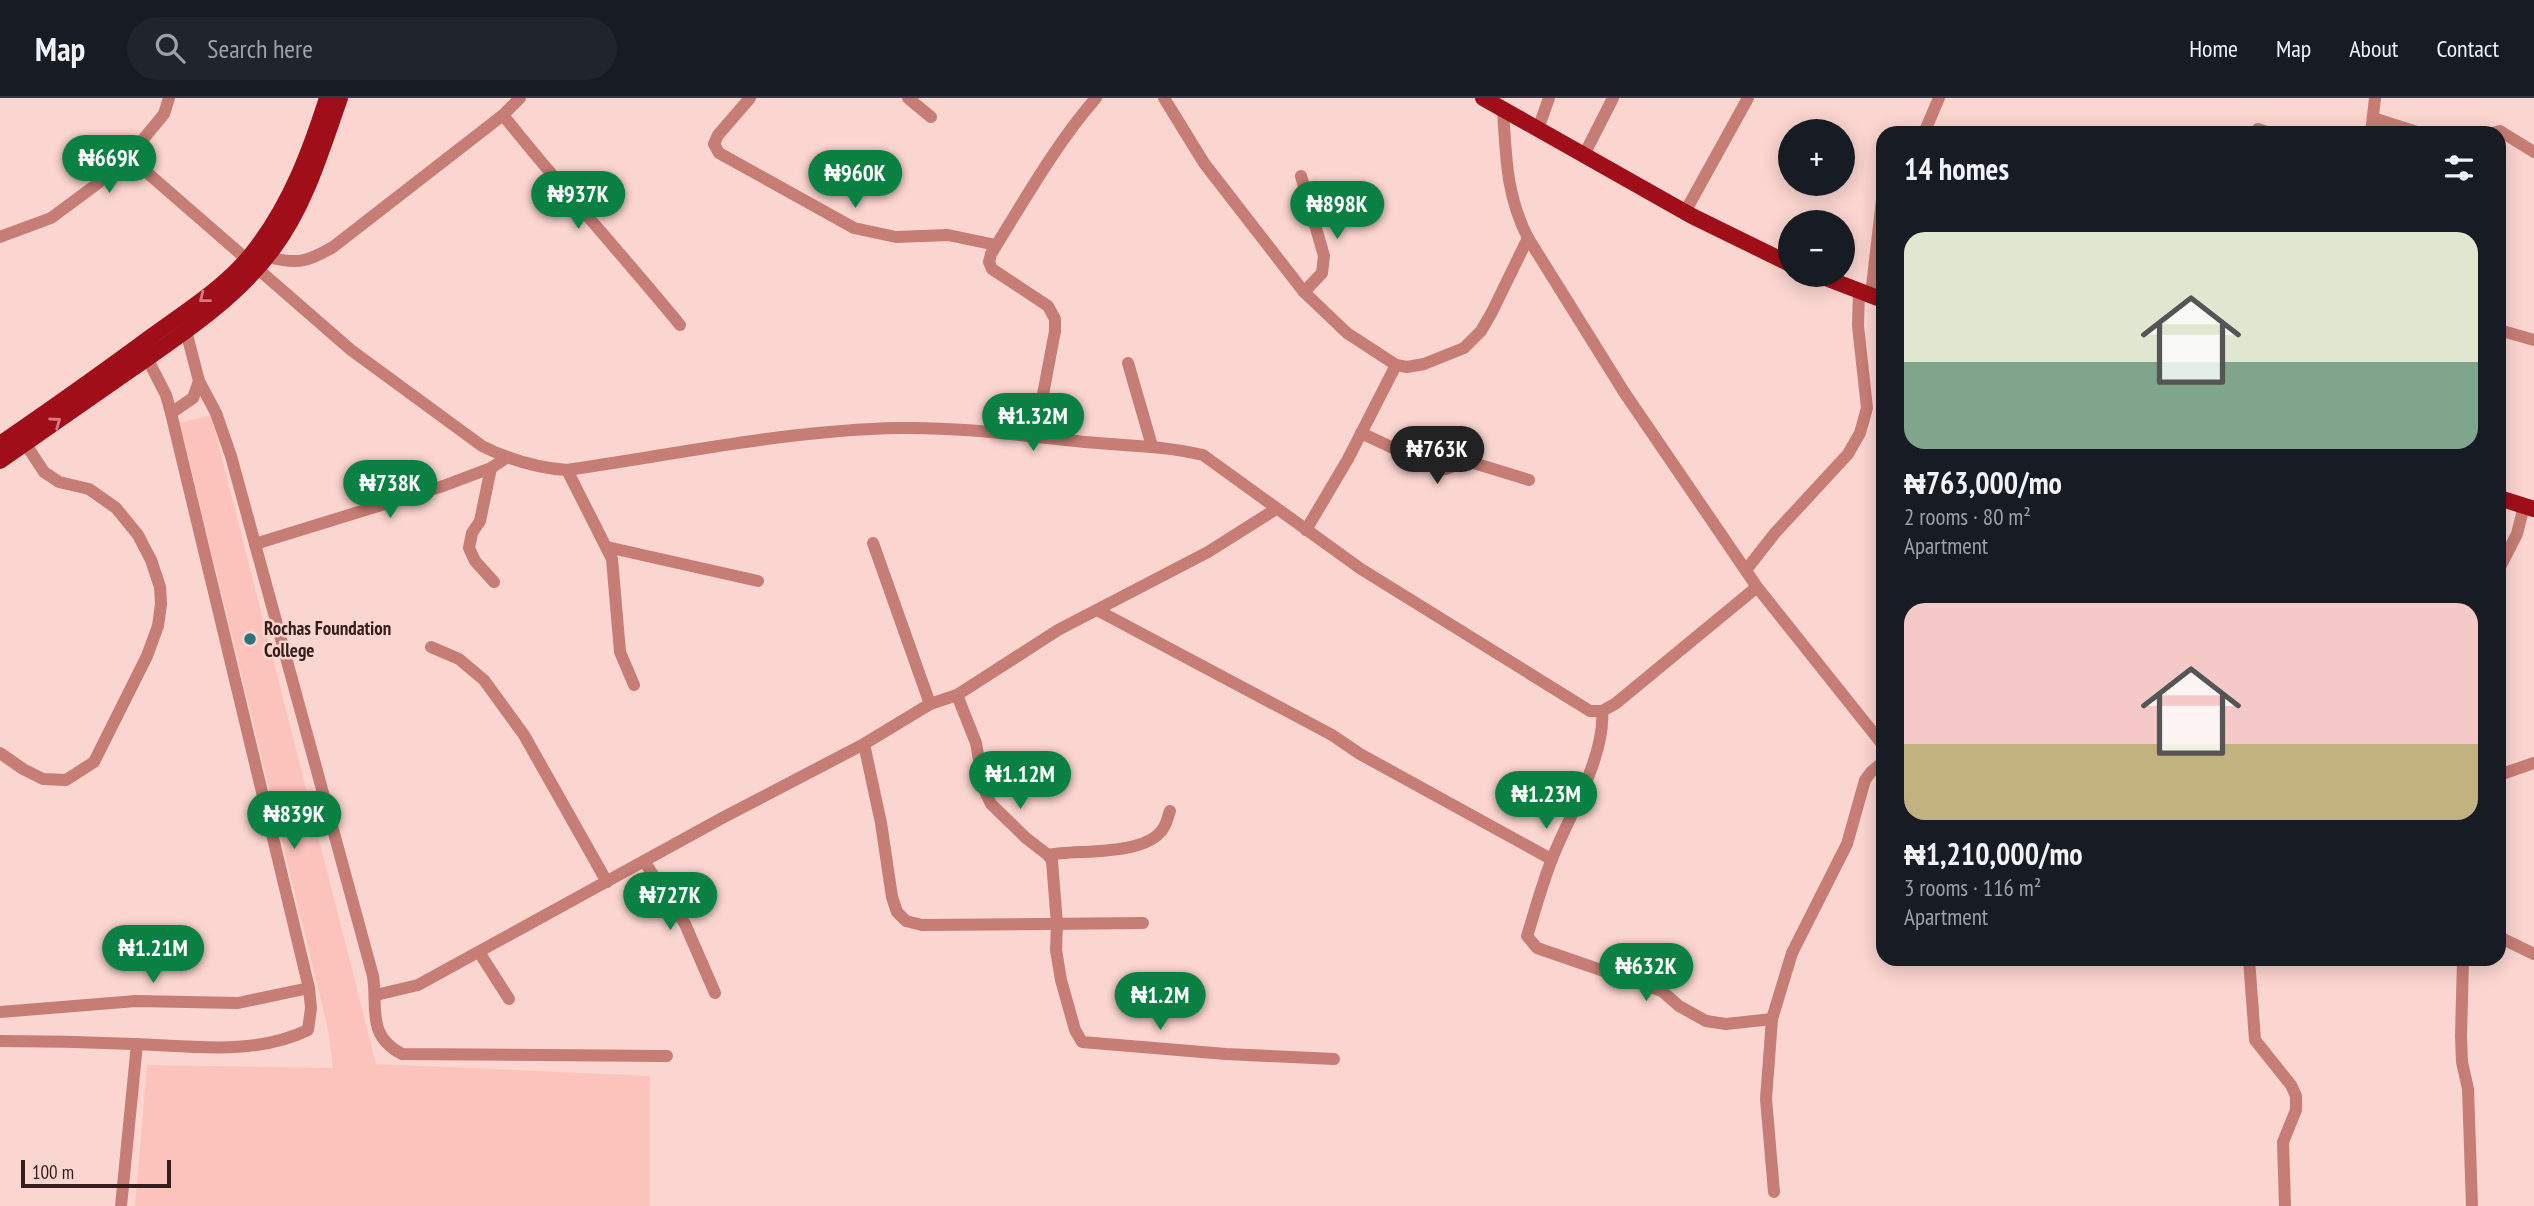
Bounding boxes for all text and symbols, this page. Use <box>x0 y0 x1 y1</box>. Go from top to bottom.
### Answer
search box <box>127 17 617 80</box>
text: Map <box>35 27 85 70</box>
icon: search <box>151 29 189 67</box>
text: Search here <box>207 32 313 65</box>
text: Home <box>2189 33 2238 64</box>
text: Map <box>2276 33 2311 64</box>
text: About <box>2349 33 2398 64</box>
text: Contact <box>2436 33 2499 64</box>
map controls <box>1778 119 1855 287</box>
button: + <box>1778 119 1855 196</box>
pin: ₦669K <box>60 136 158 195</box>
text: ₦669K <box>78 143 140 172</box>
text: 14 homes <box>1904 149 2009 188</box>
icon: filters <box>2440 149 2478 187</box>
pin: ₦960K <box>806 150 904 210</box>
text: ₦960K <box>824 158 886 187</box>
pin: ₦937K <box>529 172 627 231</box>
text: ₦937K <box>547 179 609 208</box>
pin: ₦898K <box>1288 181 1386 241</box>
text: ₦898K <box>1306 189 1368 218</box>
button: − <box>1778 210 1855 287</box>
icon: home <box>2128 277 2254 403</box>
one-way arrow <box>199 290 212 303</box>
pin: ₦1.32M <box>976 394 1090 453</box>
text: ₦1.32M <box>998 401 1068 430</box>
one-way arrow <box>48 418 61 430</box>
pin: ₦763K <box>1388 426 1486 486</box>
text: ₦763K <box>1406 434 1468 463</box>
pin: ₦738K <box>341 460 439 520</box>
text: ₦763,000/mo <box>1904 463 2062 502</box>
text: ₦738K <box>359 468 421 497</box>
text: 2 rooms · 80 m² <box>1904 502 2031 531</box>
text: Apartment <box>1904 531 1988 560</box>
place label: Rochas Foundation College <box>264 616 391 662</box>
marker: Rochas Foundation College <box>242 631 258 647</box>
icon: home <box>2128 648 2254 774</box>
pin: ₦1.12M <box>963 752 1077 811</box>
text: ₦1.12M <box>985 759 1055 788</box>
pin: ₦1.23M <box>1489 772 1603 831</box>
text: ₦1.23M <box>1511 779 1581 808</box>
pin: ₦839K <box>245 792 343 851</box>
text: ₦839K <box>263 799 325 828</box>
text: ₦1,210,000/mo <box>1904 834 2083 873</box>
pin: ₦727K <box>621 872 719 932</box>
text: 3 rooms · 116 m² <box>1904 873 2041 902</box>
text: ₦727K <box>639 880 701 909</box>
text: Apartment <box>1904 902 1988 931</box>
pin: ₦1.21M <box>96 926 210 985</box>
text: ₦1.21M <box>118 933 188 962</box>
pin: ₦632K <box>1597 944 1695 1003</box>
text: ₦632K <box>1615 951 1677 980</box>
pin: ₦1.2M <box>1111 972 1209 1032</box>
text: ₦1.2M <box>1131 980 1189 1009</box>
scale bar <box>21 1157 172 1189</box>
text: 100 m <box>32 1160 74 1184</box>

